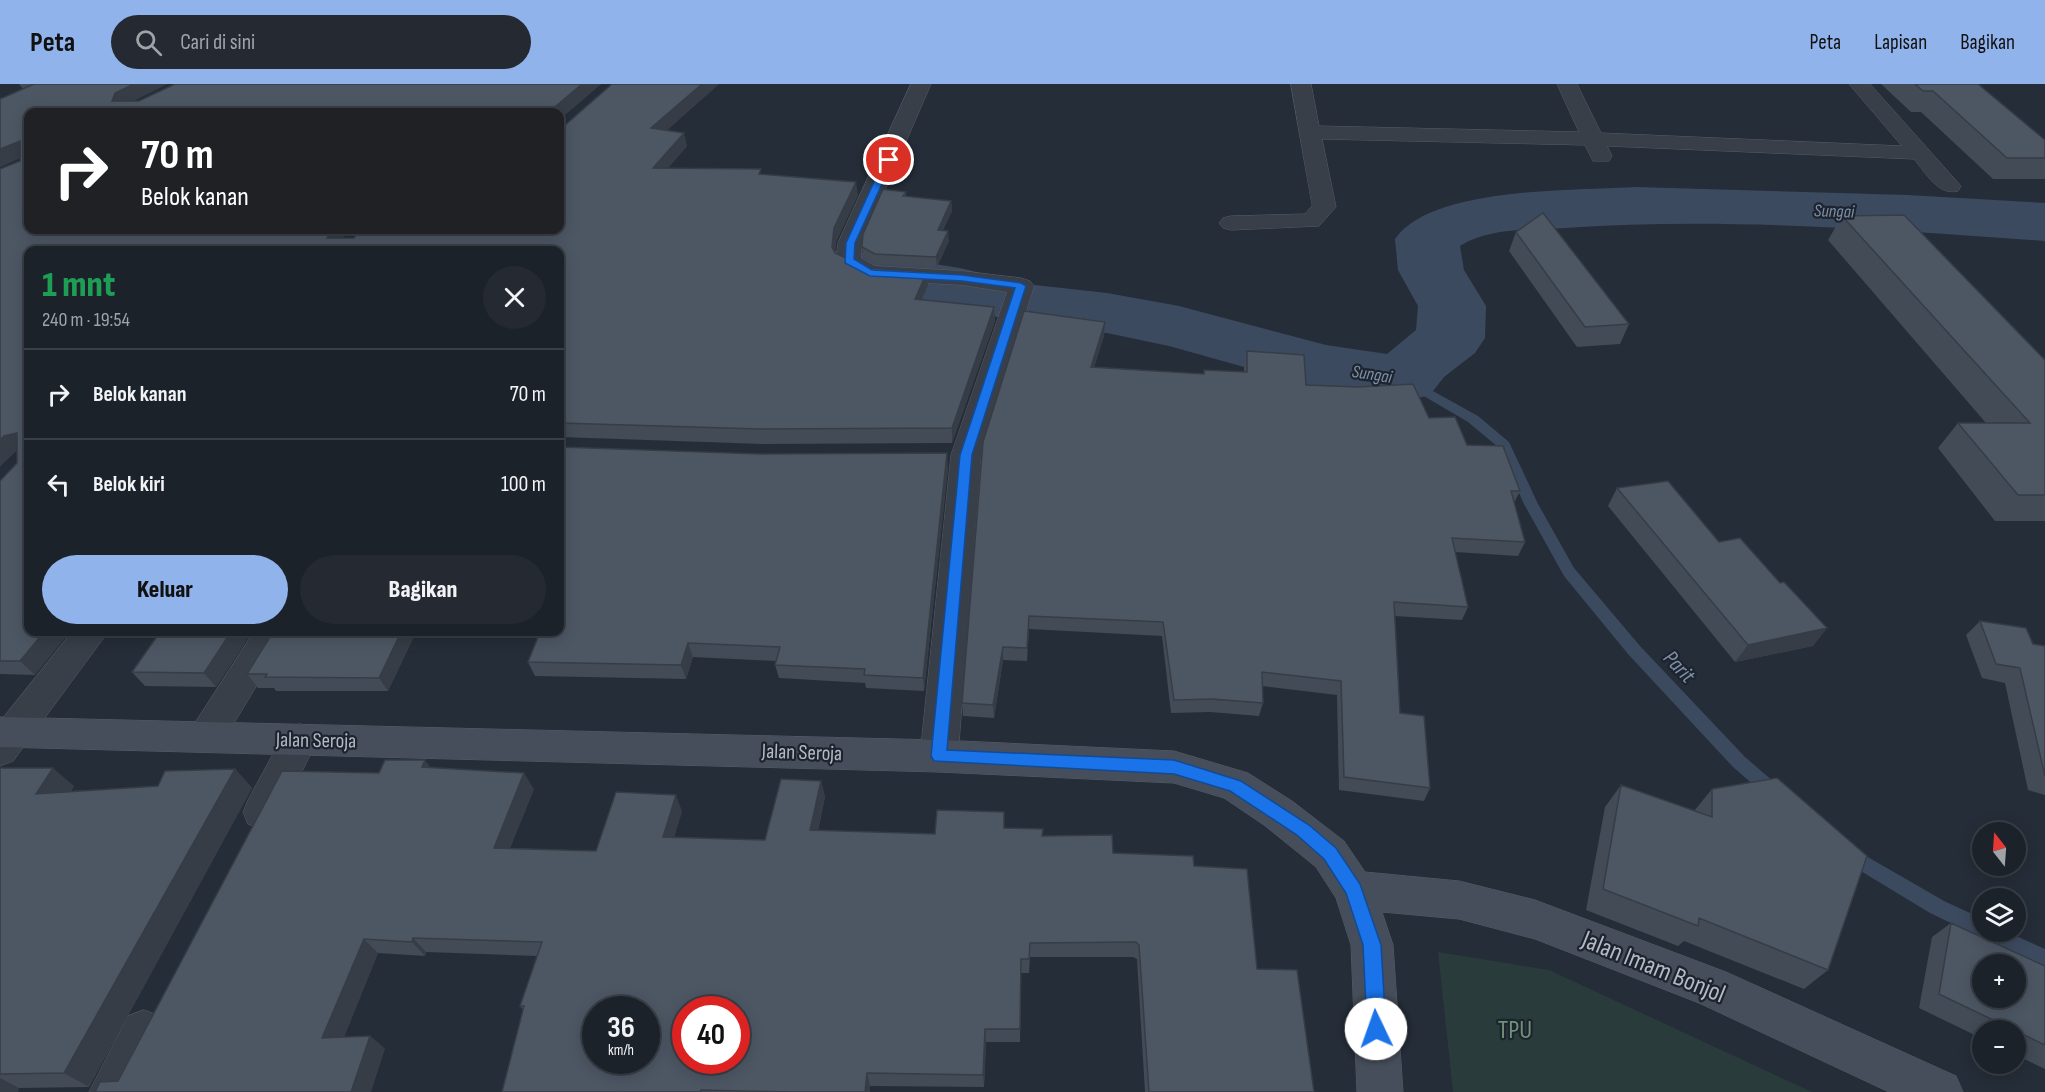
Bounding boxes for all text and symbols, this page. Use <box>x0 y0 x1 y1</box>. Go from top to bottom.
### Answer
search box <box>111 15 531 69</box>
text: Peta <box>30 26 75 59</box>
icon: search <box>132 26 165 59</box>
text: Cari di sini <box>180 29 255 56</box>
text: Peta <box>1810 30 1841 55</box>
text: Lapisan <box>1874 30 1927 55</box>
text: Bagikan <box>1960 30 2015 55</box>
text: 70 m <box>141 130 214 181</box>
icon: right <box>42 132 120 210</box>
pin <box>863 134 914 185</box>
icon: arrive <box>872 143 905 176</box>
text: Belok kanan <box>141 181 249 213</box>
water label: Sungai <box>1813 200 1855 223</box>
text: 1 mnt <box>42 264 115 307</box>
button: close <box>483 266 546 329</box>
text: 240 m · 19:54 <box>42 308 130 332</box>
water label: Sungai <box>1350 361 1394 388</box>
icon: right <box>42 378 75 411</box>
text: Belok kanan <box>93 381 186 408</box>
text: 70 m <box>510 381 546 408</box>
icon: left <box>42 468 75 501</box>
text: Belok kiri <box>93 471 165 498</box>
text: 100 m <box>501 471 546 498</box>
button: Keluar <box>42 555 288 624</box>
button: Bagikan <box>300 555 546 624</box>
water label: Parit <box>1657 645 1702 690</box>
street label: Jalan Seroja <box>275 727 356 754</box>
street label: Jalan Seroja <box>760 739 843 766</box>
north arrow <box>1972 822 2026 876</box>
map controls <box>1972 822 2026 1074</box>
button: layers <box>1972 888 2026 942</box>
street label: Jalan Imam Bonjol <box>1576 924 1730 1010</box>
button: + <box>1972 954 2026 1008</box>
speed limit sign: 40 <box>672 996 750 1074</box>
position arrow <box>1344 997 1408 1061</box>
text: 36 <box>607 1010 635 1046</box>
park label: TPU <box>1498 1015 1532 1046</box>
button: − <box>1972 1020 2026 1074</box>
text: km/h <box>608 1041 634 1060</box>

